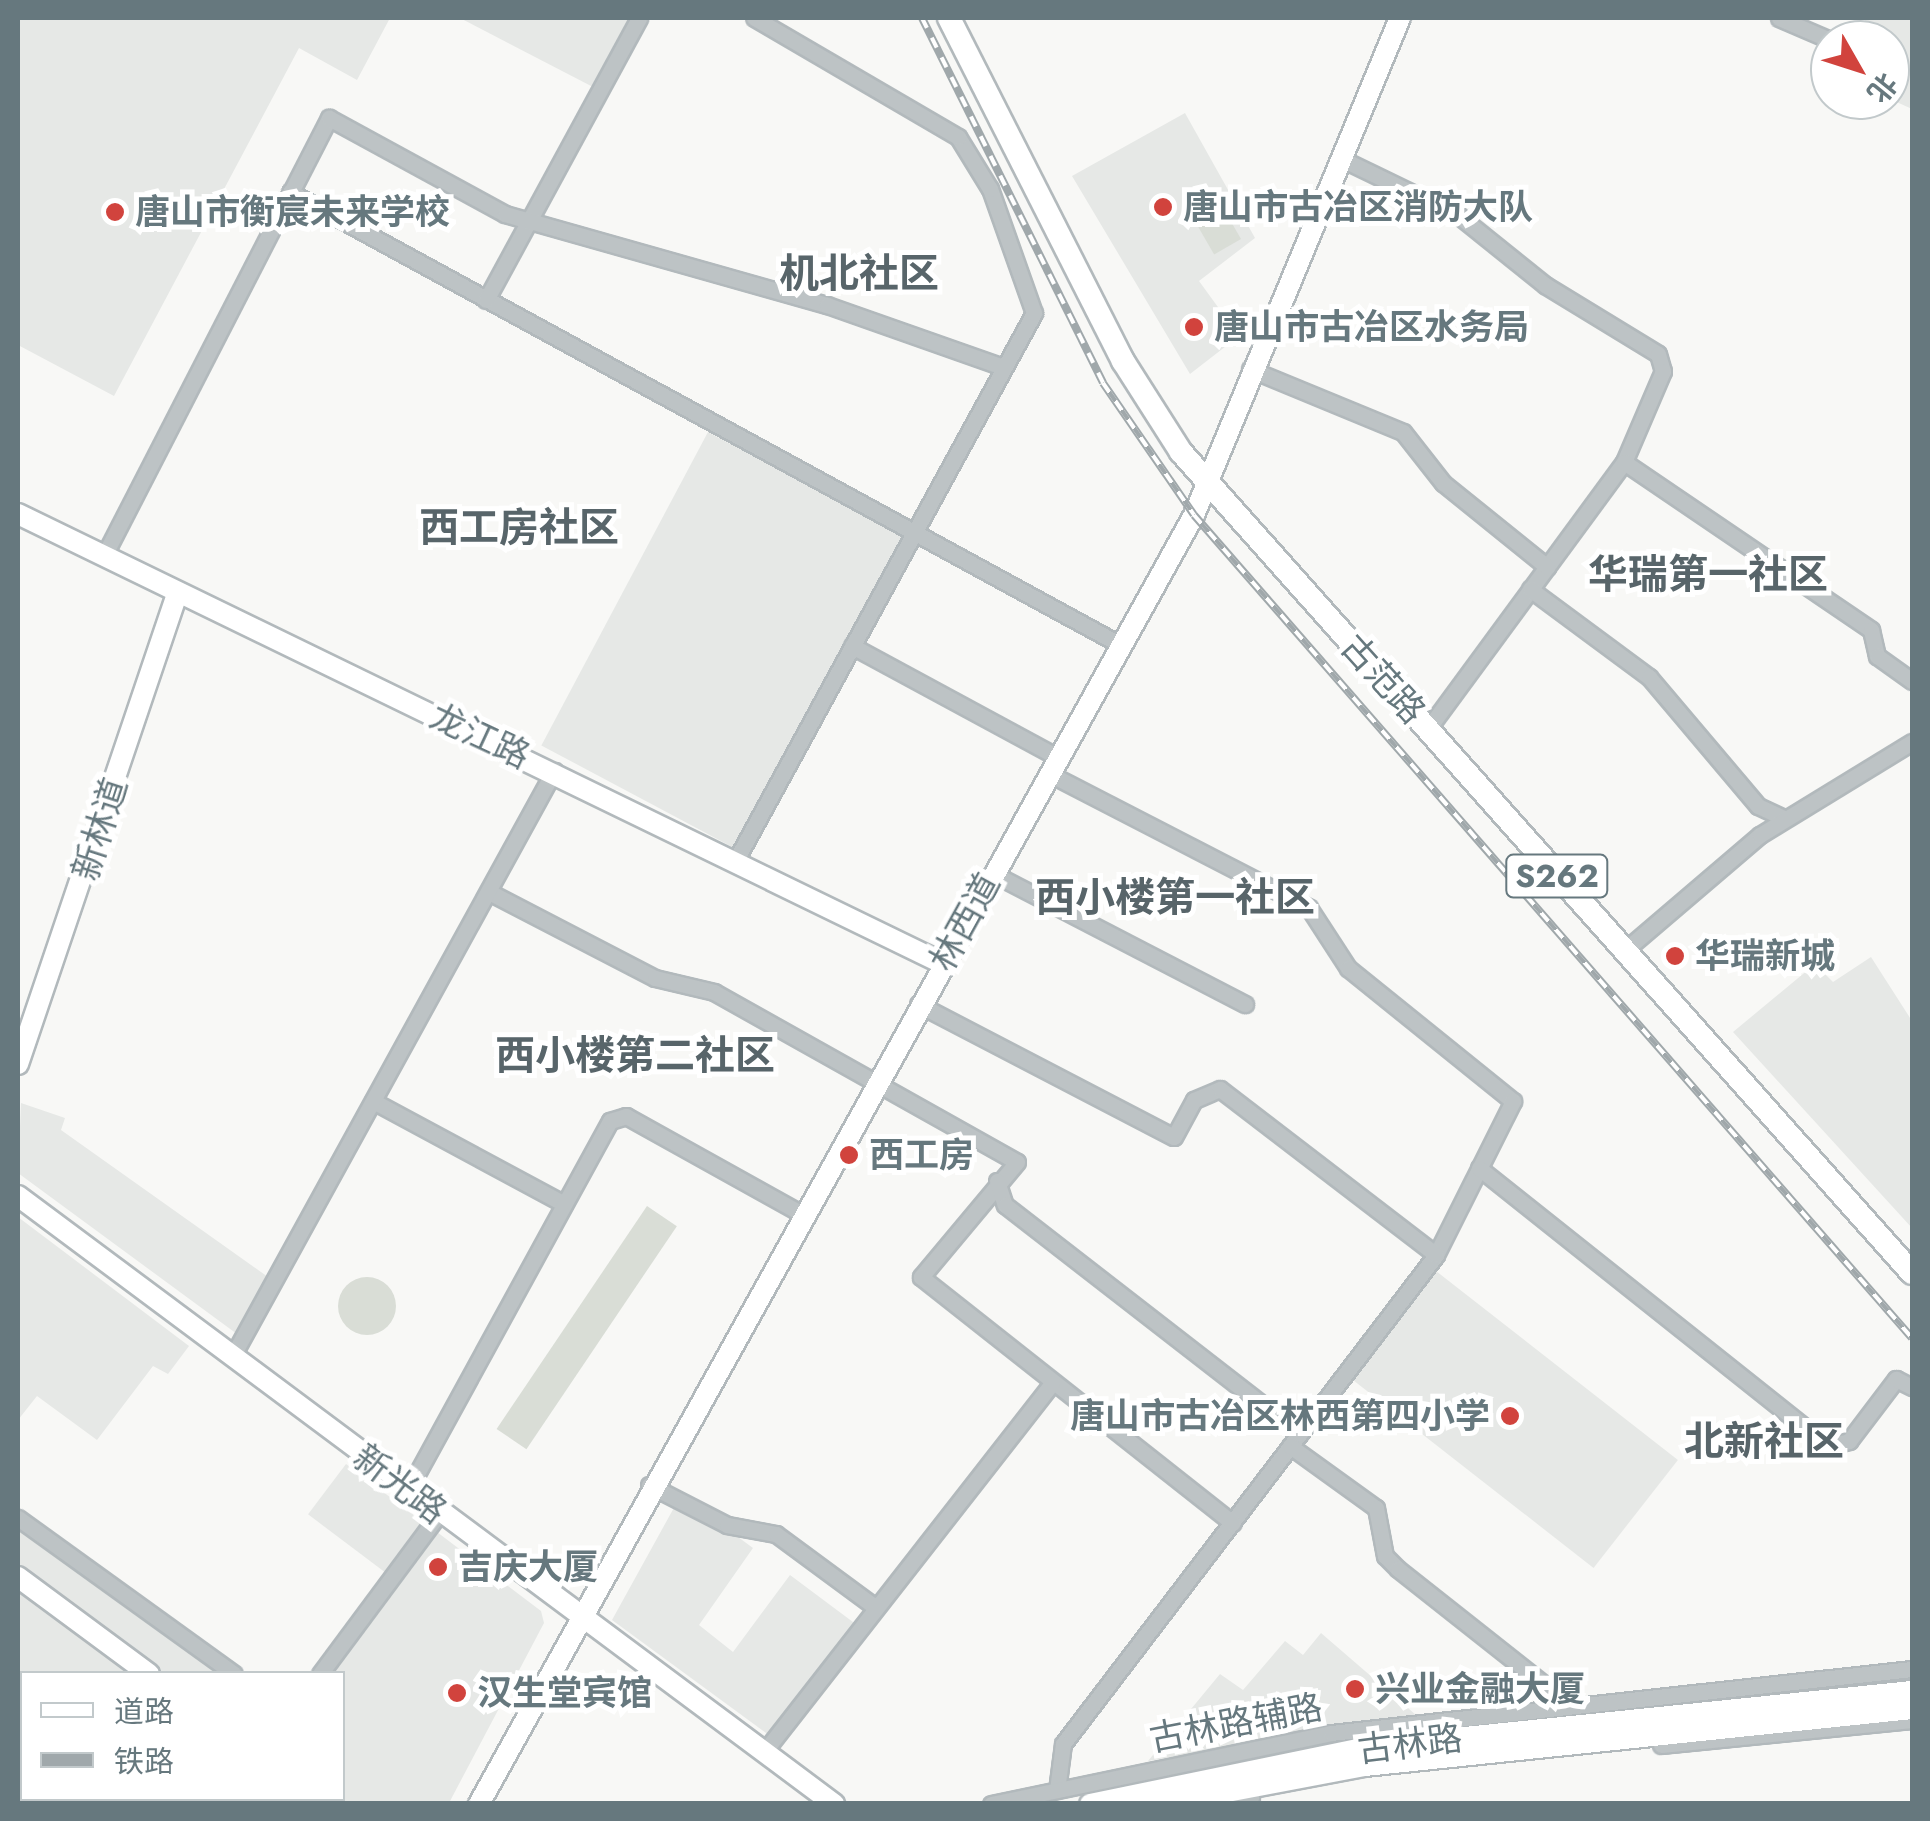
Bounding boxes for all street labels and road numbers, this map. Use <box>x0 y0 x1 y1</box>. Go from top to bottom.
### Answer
street label: 古范路 <box>1332 626 1434 732</box>
street label: 龙江路 <box>424 695 536 777</box>
street label: 新林道 <box>64 773 136 885</box>
road number: S262 <box>1504 849 1610 903</box>
street label: 林西道 <box>921 866 1009 978</box>
street label: 新光路 <box>345 1436 455 1532</box>
street label: 古林路辅路 <box>1146 1686 1326 1760</box>
street label: 古林路 <box>1355 1717 1465 1771</box>

